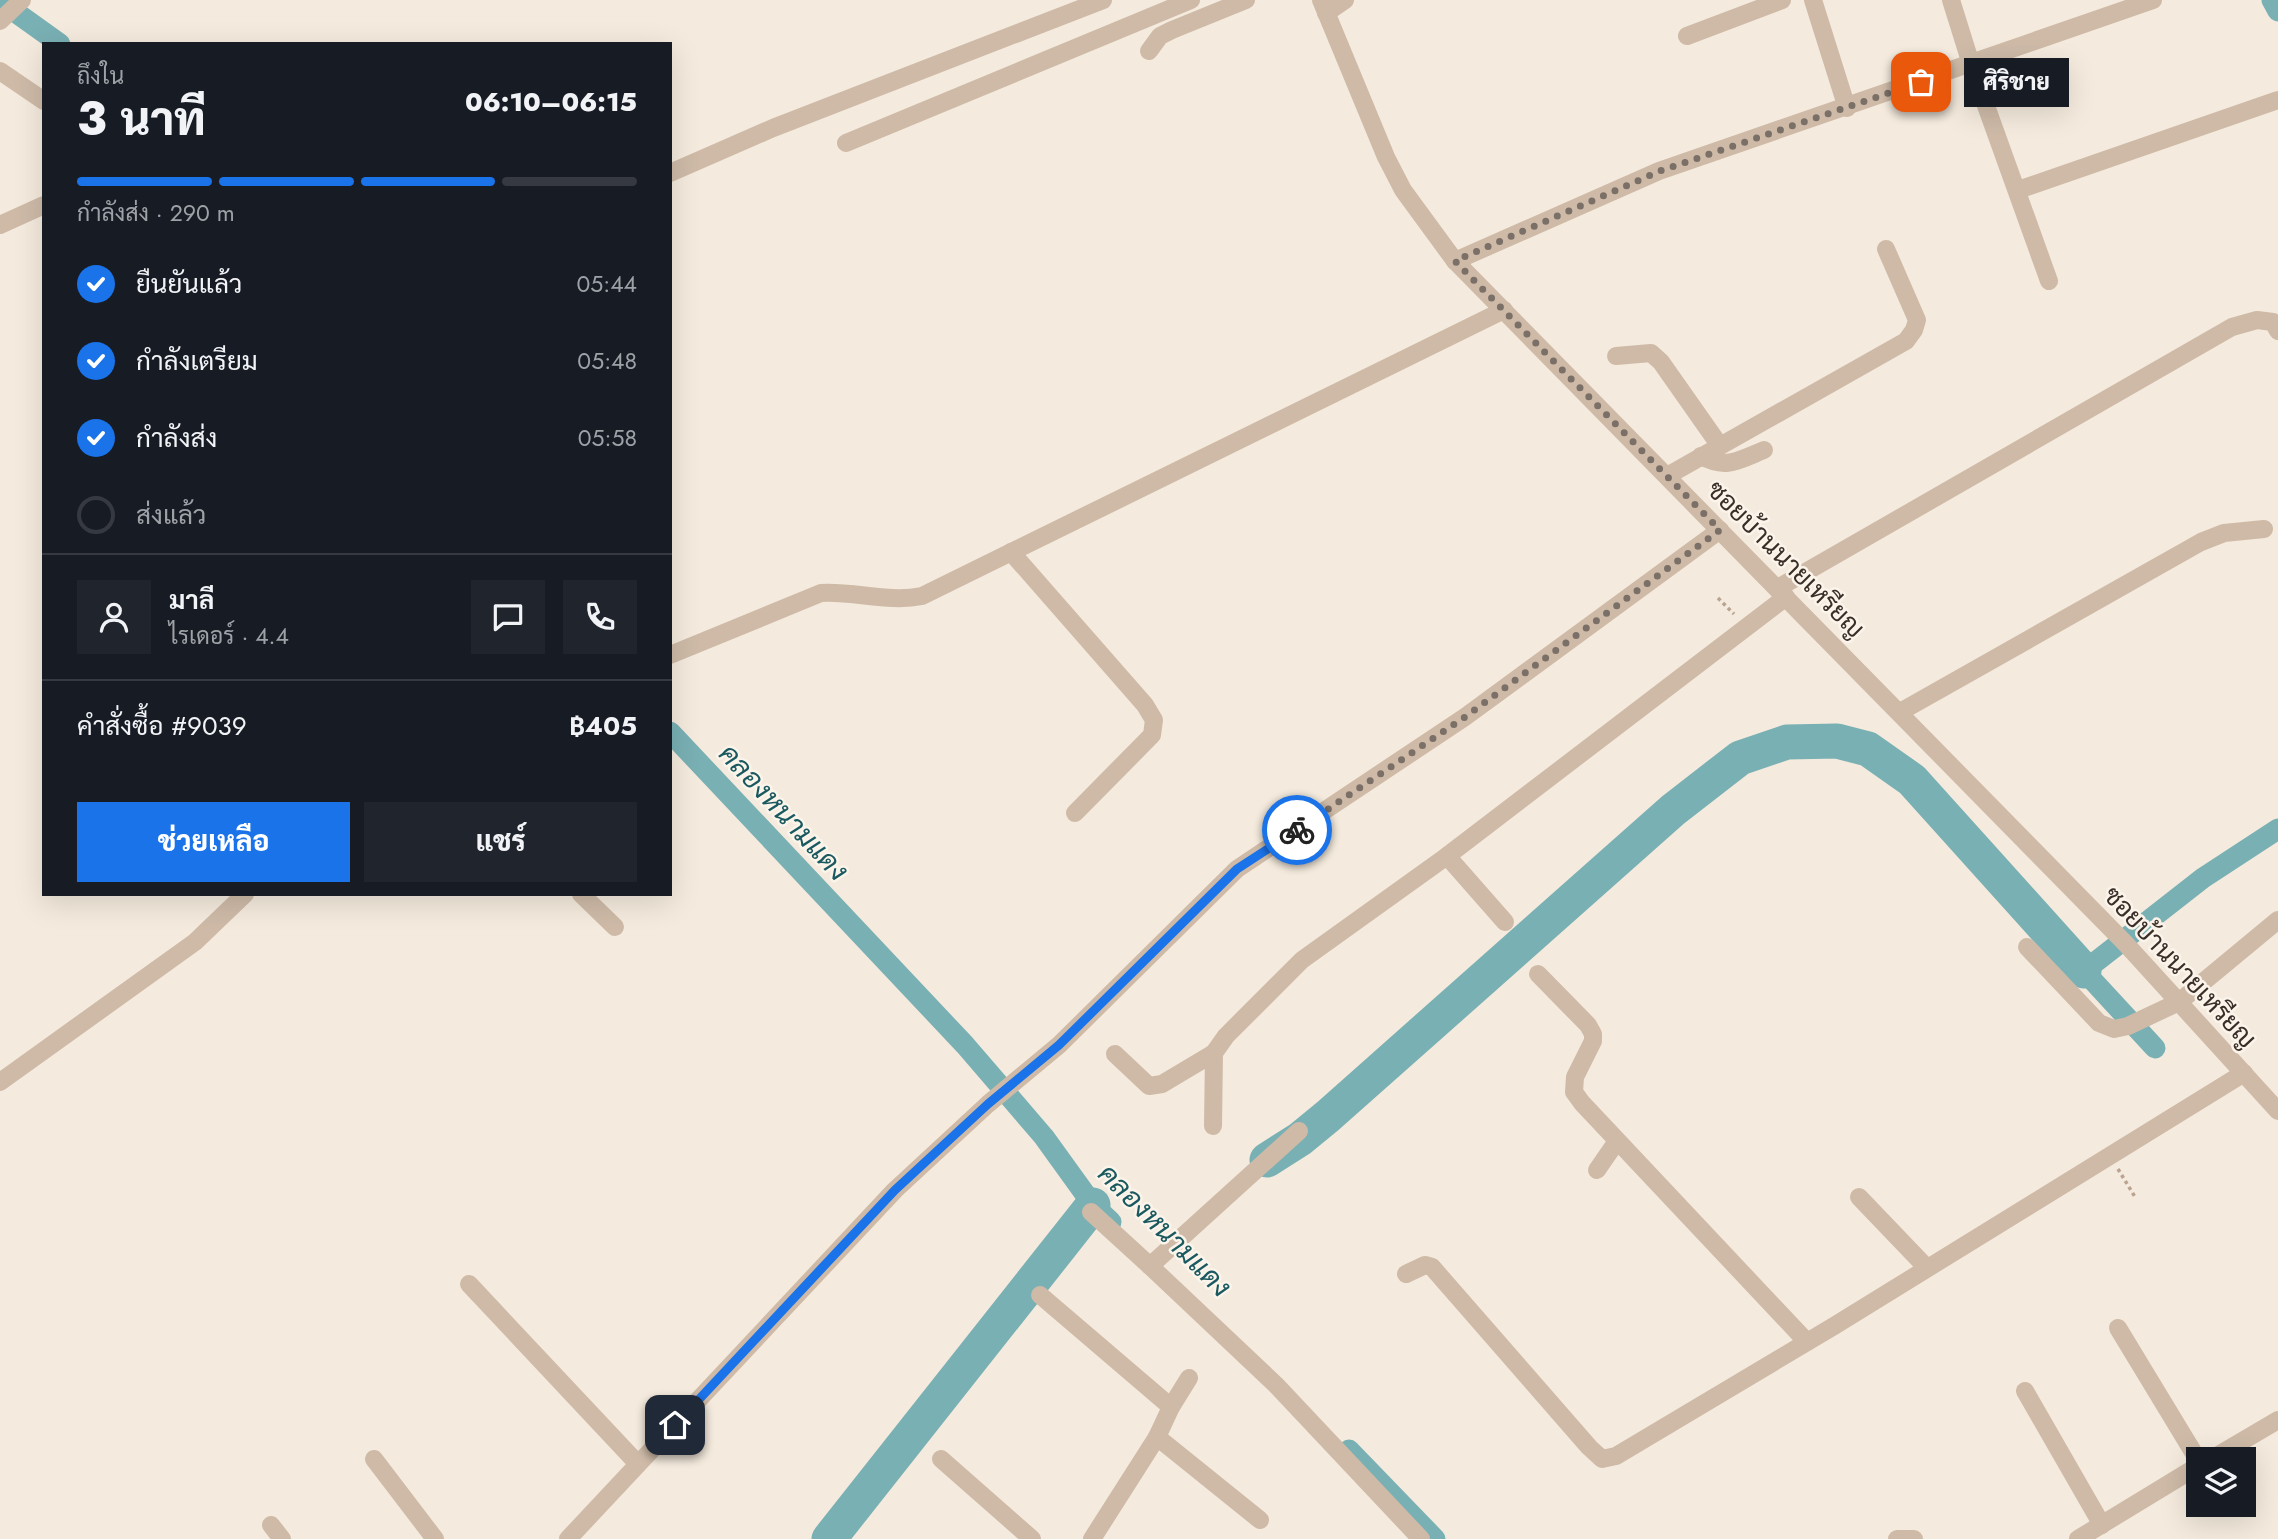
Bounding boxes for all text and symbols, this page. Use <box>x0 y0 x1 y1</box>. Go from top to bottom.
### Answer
pin <box>1891 52 1951 112</box>
callout: ศิริชาย <box>1963 57 2068 106</box>
text: ถึงใน <box>77 59 124 93</box>
icon: bag <box>1902 63 1940 101</box>
text: ศิริชาย <box>1983 65 2050 99</box>
text: 06:10–06:15 <box>465 83 637 121</box>
text: 3 นาที <box>77 86 206 152</box>
text: กำลังส่ง · 290 m <box>77 196 235 230</box>
icon: check <box>77 265 115 303</box>
text: ยืนยันแล้ว <box>136 265 242 303</box>
text: 05:44 <box>577 267 637 301</box>
icon: check <box>77 342 115 380</box>
text: กำลังเตรียม <box>136 342 258 380</box>
text: 05:48 <box>577 344 637 378</box>
icon: check <box>77 419 115 457</box>
text: กำลังส่ง <box>136 419 217 457</box>
text: 05:58 <box>578 421 637 455</box>
street label: ซอยบ้านนายเหรียญ <box>1698 471 1874 647</box>
text: ส่งแล้ว <box>136 496 206 534</box>
button: person <box>77 580 151 654</box>
button: chat <box>471 580 545 654</box>
button: phone <box>563 580 637 654</box>
text: มาลี <box>169 581 214 619</box>
text: ไรเดอร์ · 4.4 <box>169 619 289 653</box>
text: คำสั่งซื้อ #9039 <box>77 707 247 745</box>
text: ฿405 <box>569 707 637 745</box>
water label: คลองหนามแดง <box>709 735 858 890</box>
courier <box>1262 795 1332 865</box>
button: ช่วยเหลือ <box>77 802 350 882</box>
button: แชร์ <box>364 802 637 882</box>
icon: bike <box>1278 811 1316 849</box>
street label: ซอยบ้านนายเหรียญ <box>2095 877 2265 1057</box>
water label: คลองหนามแดง <box>1089 1154 1241 1306</box>
pin <box>645 1395 705 1455</box>
icon: home <box>656 1406 694 1444</box>
map controls <box>2186 1447 2256 1517</box>
button: layers <box>2186 1447 2256 1517</box>

